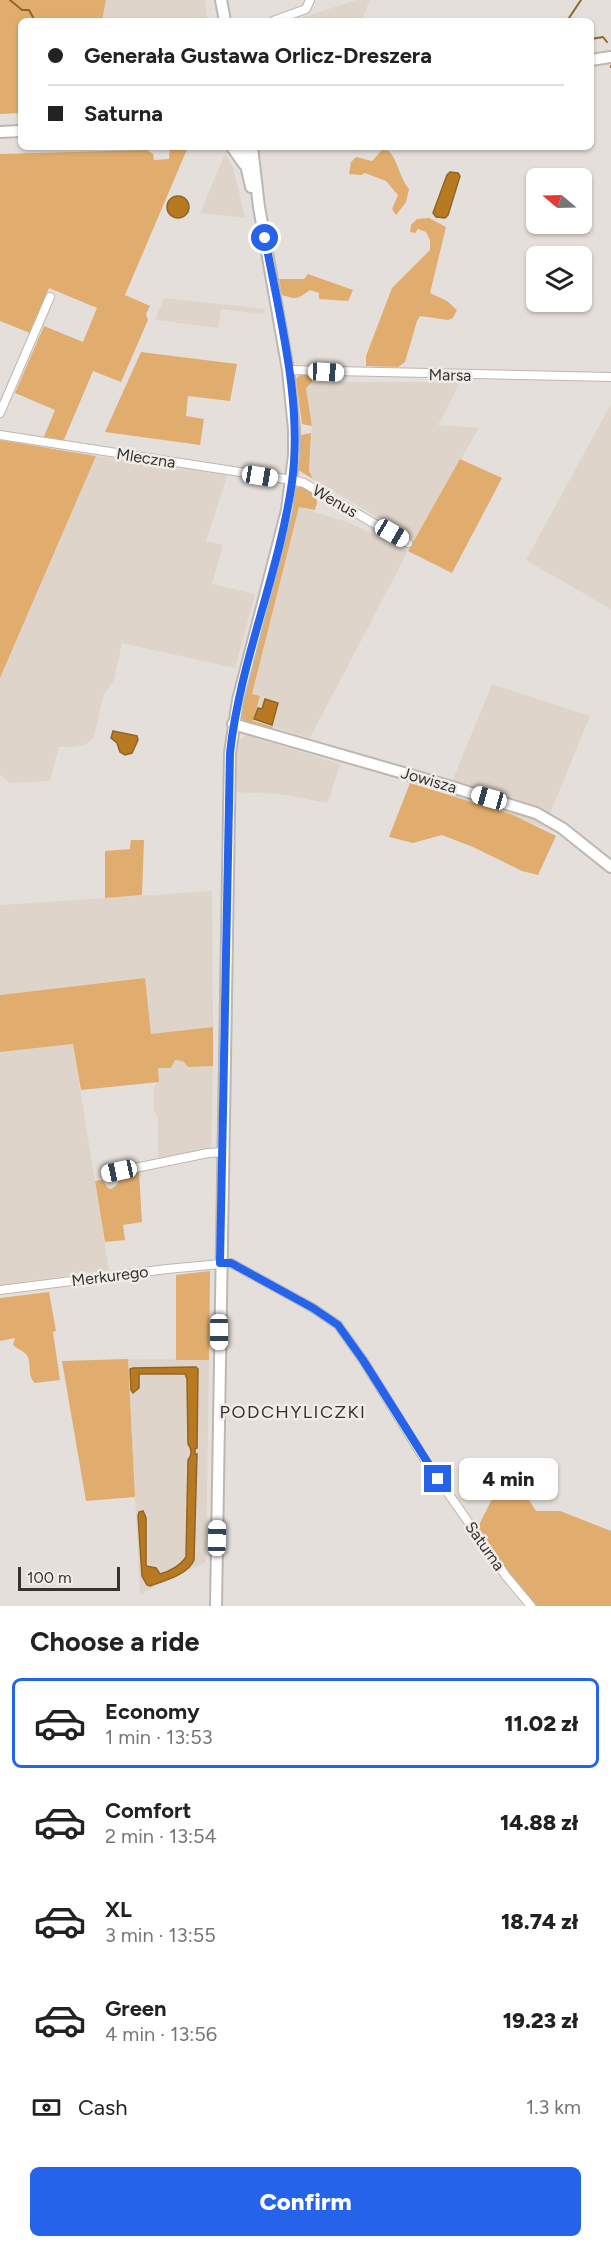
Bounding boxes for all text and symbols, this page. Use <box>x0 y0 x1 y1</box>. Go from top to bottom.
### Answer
text: Generała Gustawa Orlicz-Dreszera <box>84 42 432 69</box>
text: Saturna <box>84 100 163 127</box>
north arrow <box>526 168 592 234</box>
map controls <box>526 168 592 312</box>
route start <box>251 224 278 251</box>
button: layers <box>526 246 592 312</box>
car <box>308 362 344 382</box>
street label: Marsa <box>428 365 472 385</box>
street label: Mleczna <box>115 444 177 472</box>
car <box>241 464 279 488</box>
street label: Wenus <box>309 481 361 521</box>
car <box>372 516 412 550</box>
street label: Jowisza <box>399 763 459 797</box>
car <box>469 784 509 812</box>
car <box>100 1158 138 1184</box>
street label: Merkurego <box>71 1262 149 1290</box>
car <box>210 1314 228 1350</box>
district label: PODCHYLICZKI <box>220 1401 366 1423</box>
callout: 4 min <box>459 1458 558 1500</box>
route end <box>424 1465 451 1492</box>
text: 4 min <box>482 1467 535 1491</box>
street label: Saturna <box>461 1518 509 1574</box>
car <box>208 1520 226 1556</box>
scale bar <box>18 1564 120 1592</box>
text: 100 m <box>27 1568 72 1587</box>
text: Choose a ride <box>30 1625 199 1658</box>
icon: car <box>33 1696 87 1750</box>
text: Economy <box>105 1698 200 1725</box>
text: 11.02 zł <box>504 1710 578 1737</box>
text: 1 min · 13:53 <box>105 1725 213 1749</box>
icon: car <box>33 1795 87 1849</box>
text: Comfort <box>105 1797 191 1824</box>
text: 14.88 zł <box>500 1809 578 1836</box>
text: 2 min · 13:54 <box>105 1824 217 1848</box>
icon: car <box>33 1894 87 1948</box>
text: XL <box>105 1896 132 1923</box>
text: 18.74 zł <box>501 1908 578 1935</box>
text: 3 min · 13:55 <box>105 1923 216 1947</box>
icon: car <box>33 1993 87 2047</box>
text: Green <box>105 1995 167 2022</box>
text: 19.23 zł <box>503 2007 578 2034</box>
text: 4 min · 13:56 <box>105 2022 217 2046</box>
icon: cash <box>30 2091 63 2124</box>
text: Cash <box>78 2094 128 2121</box>
text: 1.3 km <box>526 2095 581 2119</box>
button: Confirm <box>30 2167 581 2236</box>

